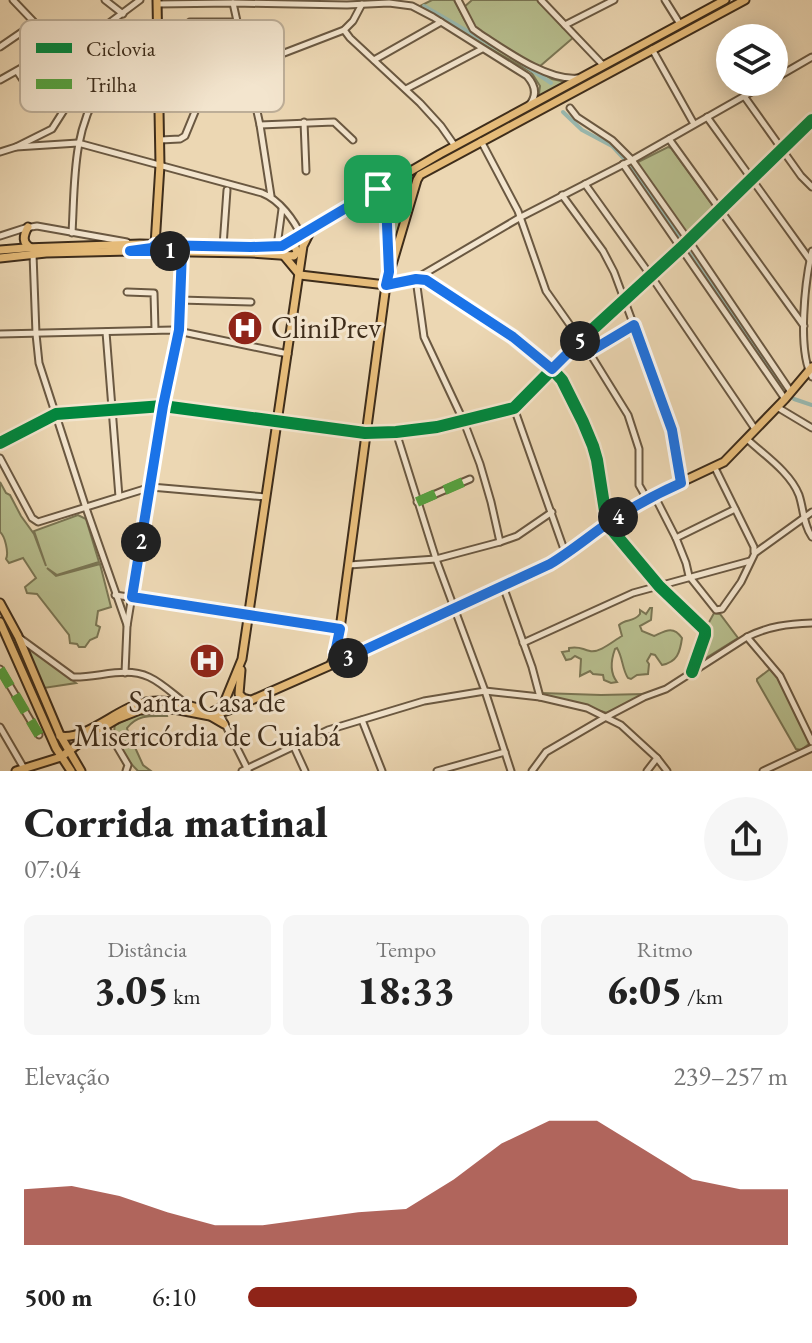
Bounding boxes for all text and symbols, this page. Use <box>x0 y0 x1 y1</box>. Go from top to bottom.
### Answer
legend <box>20 20 284 112</box>
map controls <box>716 24 788 96</box>
button: layers <box>716 24 788 96</box>
text: Ciclovia <box>86 34 156 63</box>
text: Trilha <box>86 70 137 99</box>
pin <box>344 155 412 223</box>
icon: arrive <box>356 167 400 211</box>
pin: 1 <box>150 231 190 271</box>
text: 1 <box>164 236 176 265</box>
place label: CliniPrev <box>271 308 382 347</box>
hospital icon: CliniPrev <box>226 309 264 347</box>
pin: 5 <box>560 321 600 361</box>
text: 5 <box>574 326 586 355</box>
pin: 4 <box>598 497 638 537</box>
text: 4 <box>612 502 624 531</box>
pin: 2 <box>121 522 161 562</box>
text: 2 <box>135 527 147 556</box>
pin: 3 <box>328 638 368 678</box>
hospital icon: Santa Casa de Misericórdia de Cuiabá <box>188 642 226 680</box>
text: 3 <box>342 643 354 672</box>
place label: Santa Casa de Misericórdia de Cuiabá <box>74 682 340 755</box>
text: Corrida matinal <box>24 793 328 850</box>
button: share <box>704 797 788 881</box>
text: 07:04 <box>24 852 80 886</box>
text: Distância <box>108 935 187 964</box>
text: Tempo <box>376 935 436 964</box>
text: Ritmo <box>637 935 693 964</box>
text: 3.05 <box>94 964 169 1016</box>
text: 18:33 <box>357 964 455 1016</box>
text: 6:05 <box>606 964 683 1016</box>
text: km <box>169 982 201 1011</box>
text: /km <box>683 982 723 1011</box>
text: Elevação <box>24 1059 110 1093</box>
text: 239–257 m <box>673 1059 788 1093</box>
text: 500 m <box>24 1280 92 1314</box>
text: 6:10 <box>152 1280 196 1314</box>

